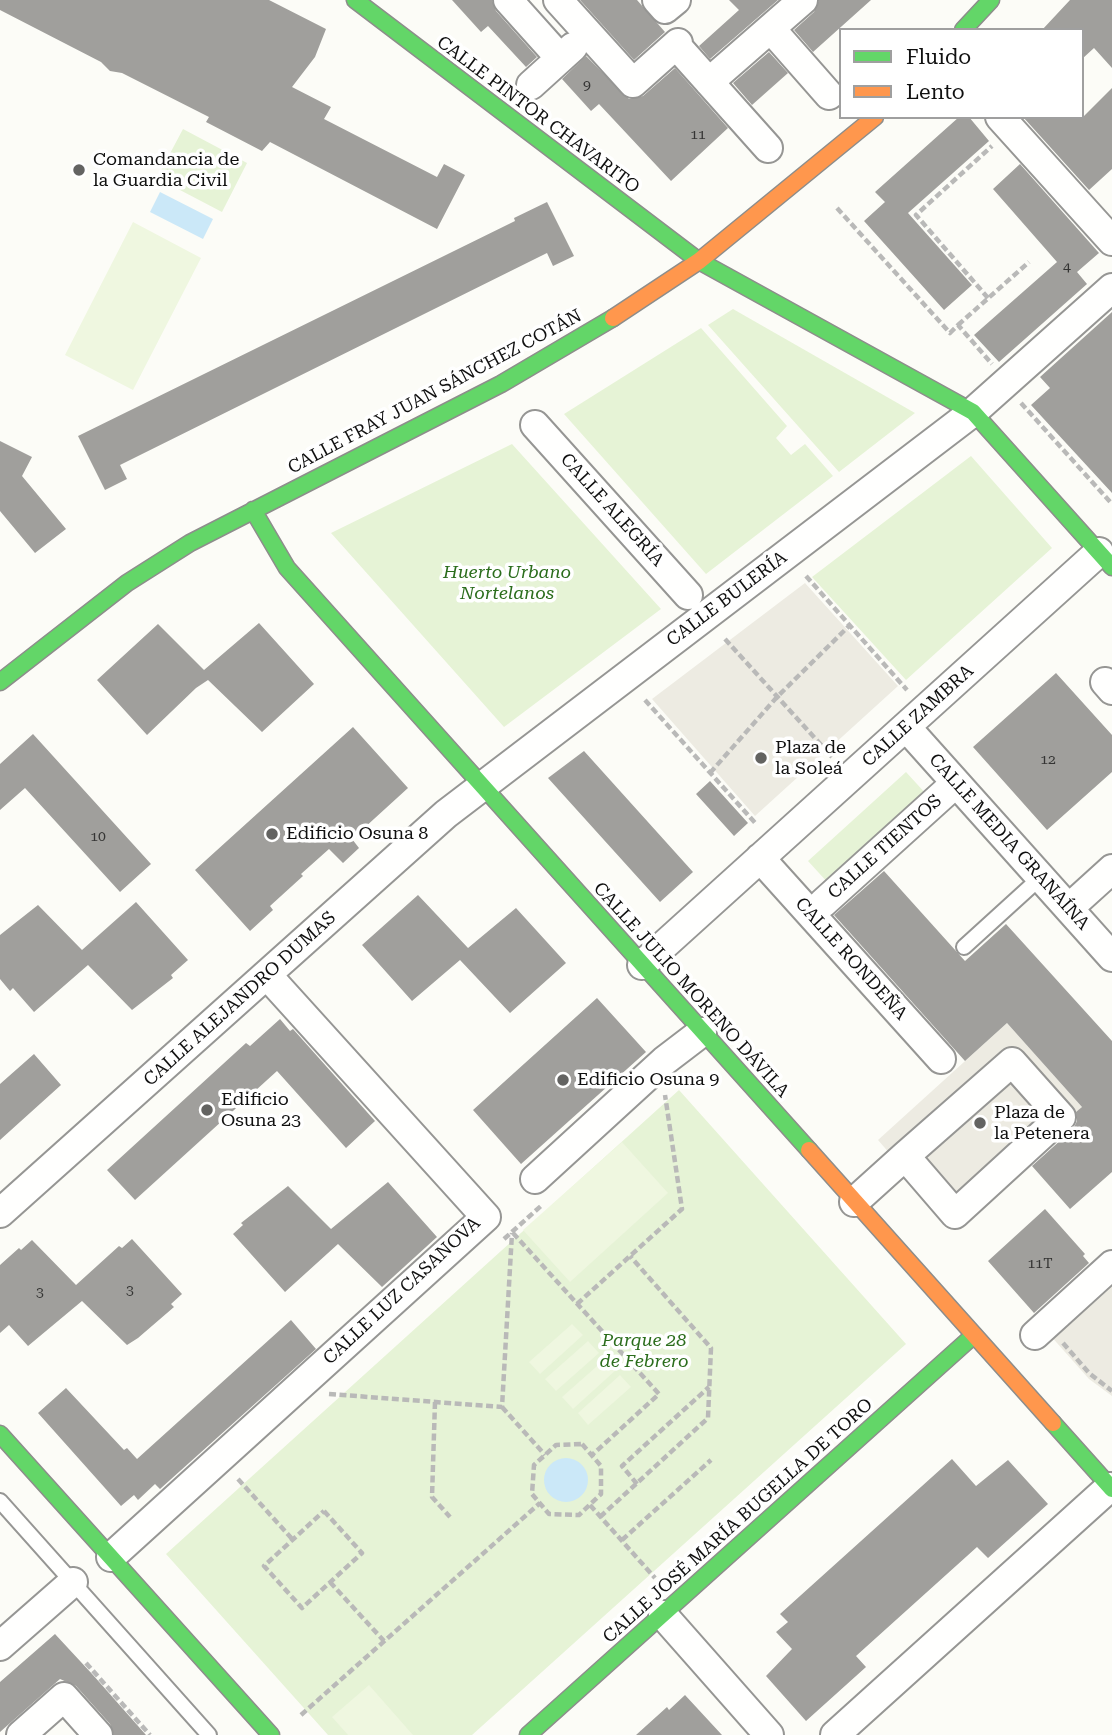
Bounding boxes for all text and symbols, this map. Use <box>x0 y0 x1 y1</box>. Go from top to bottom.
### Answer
legend <box>839 28 1084 119</box>
street label: CALLE PINTOR CHAVARITO <box>432 32 644 198</box>
text: Fluido <box>906 45 971 69</box>
house number: 9 <box>583 78 591 94</box>
text: Lento <box>906 80 965 104</box>
house number: 11 <box>690 127 706 143</box>
place label: Comandancia de la Guardia Civil <box>93 149 239 192</box>
marker: Comandancia de la Guardia Civil <box>71 162 87 178</box>
house number: 4 <box>1063 259 1071 275</box>
street label: CALLE FRAY JUAN SÁNCHEZ COTÁN <box>284 305 586 479</box>
street label: CALLE ALEGRÍA <box>556 449 668 571</box>
street label: CALLE BULERÍA <box>663 547 791 651</box>
park label: Huerto Urbano Nortelanos <box>443 562 571 604</box>
street label: CALLE ZAMBRA <box>858 660 978 772</box>
place label: Plaza de la Soleá <box>775 737 846 780</box>
street label: CALLE MEDIA GRANAÍNA <box>924 749 1094 935</box>
marker: Plaza de la Soleá <box>753 750 769 766</box>
house number: 12 <box>1040 752 1056 768</box>
street label: CALLE TIENTOS <box>824 790 946 904</box>
place label: Edificio Osuna 8 <box>286 823 428 845</box>
marker: Edificio Osuna 8 <box>264 826 280 842</box>
house number: 10 <box>90 829 106 845</box>
street label: CALLE JULIO MORENO DÁVILA <box>589 878 793 1102</box>
street label: CALLE RONDEÑA <box>790 893 912 1025</box>
street label: CALLE ALEJANDRO DUMAS <box>140 907 340 1091</box>
place label: Edificio Osuna 9 <box>577 1069 719 1091</box>
marker: Edificio Osuna 9 <box>555 1072 571 1088</box>
place label: Edificio Osuna 23 <box>221 1089 301 1132</box>
marker: Edificio Osuna 23 <box>199 1102 215 1118</box>
place label: Plaza de la Petenera <box>994 1102 1090 1144</box>
marker: Plaza de la Petenera <box>972 1115 988 1131</box>
street label: CALLE LUZ CASANOVA <box>319 1213 485 1369</box>
house number: 11T <box>1027 1256 1053 1272</box>
house number: 3 <box>126 1283 134 1299</box>
house number: 3 <box>36 1285 44 1301</box>
park label: Parque 28 de Febrero <box>600 1330 688 1372</box>
street label: CALLE JOSÉ MARÍA BUGELLA DE TORO <box>599 1394 877 1648</box>

